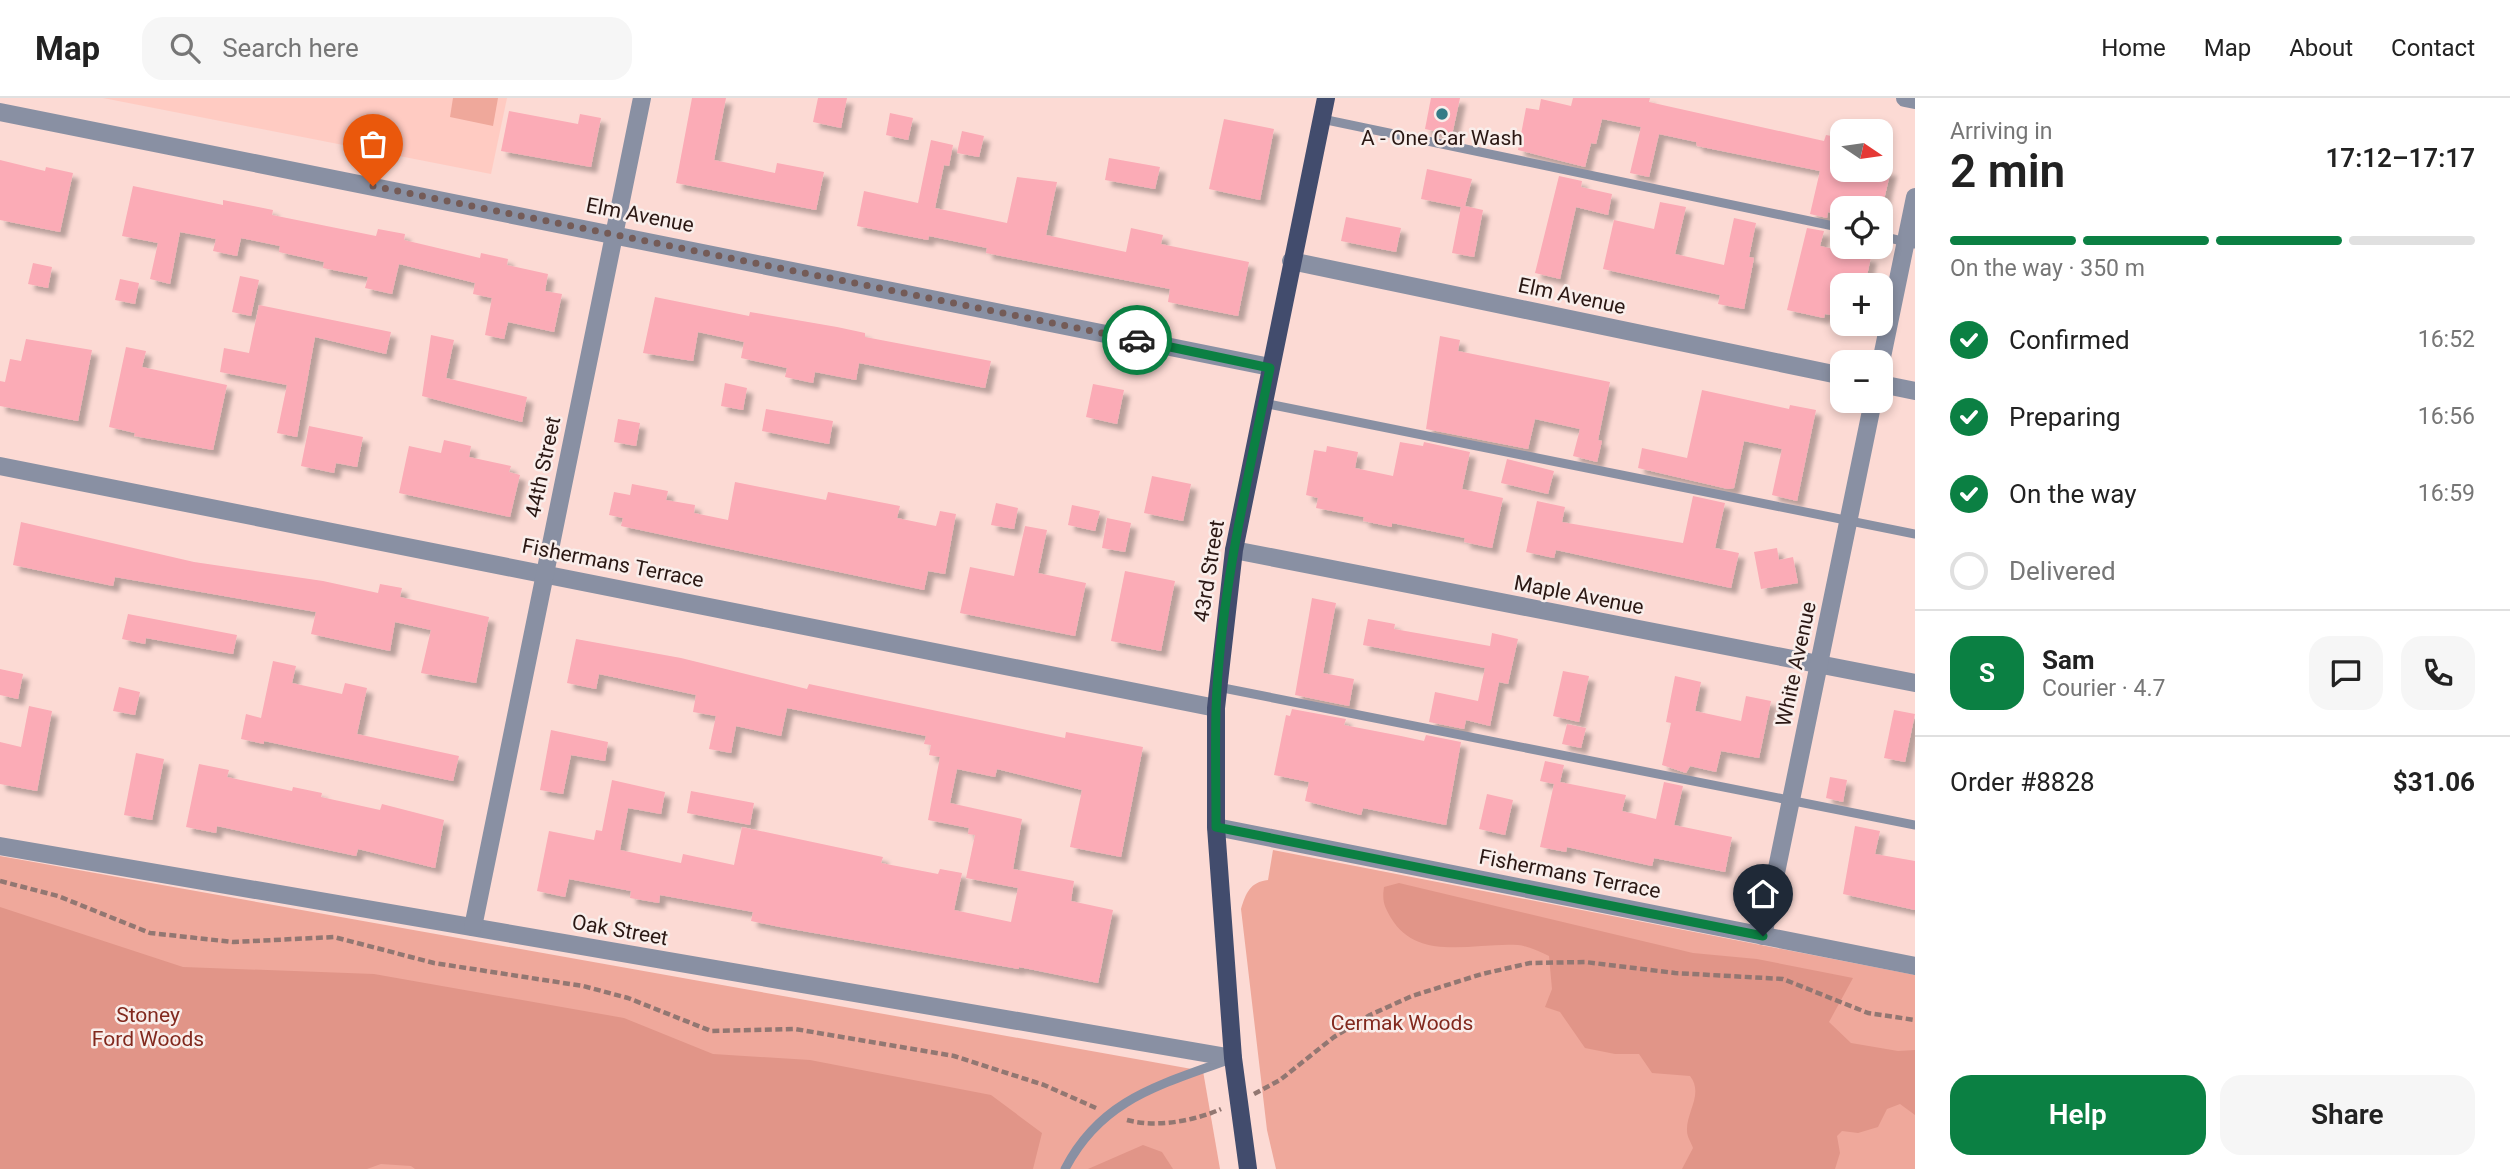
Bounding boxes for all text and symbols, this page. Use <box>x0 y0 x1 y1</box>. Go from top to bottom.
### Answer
search box <box>142 17 632 80</box>
text: Map <box>35 29 100 68</box>
icon: search <box>166 29 204 67</box>
text: Search here <box>222 33 359 63</box>
text: Home <box>2101 34 2166 62</box>
text: Map <box>2204 34 2251 62</box>
text: About <box>2289 34 2353 62</box>
text: Contact <box>2391 34 2475 62</box>
marker: A - One Car Wash <box>1434 106 1450 122</box>
pin <box>343 114 403 186</box>
text: Arriving in <box>1950 118 2053 145</box>
north arrow <box>1830 119 1894 182</box>
map controls <box>1830 119 1893 413</box>
icon: bag <box>354 125 392 163</box>
place label: A - One Car Wash <box>1361 126 1523 150</box>
text: 17:12–17:17 <box>2325 143 2475 173</box>
text: 2 min <box>1950 144 2065 198</box>
street label: Elm Avenue <box>584 193 696 237</box>
button: locate <box>1830 196 1893 259</box>
text: On the way · 350 m <box>1950 255 2145 282</box>
street label: Elm Avenue <box>1516 273 1628 319</box>
button: + <box>1830 273 1893 336</box>
courier <box>1102 305 1172 375</box>
icon: car <box>1118 321 1156 359</box>
icon: check <box>1950 321 1988 359</box>
text: Confirmed <box>2009 325 2130 355</box>
text: 16:52 <box>2418 326 2475 353</box>
button: − <box>1830 350 1893 413</box>
icon: check <box>1950 398 1988 436</box>
text: Preparing <box>2009 402 2121 432</box>
text: 16:56 <box>2418 403 2475 430</box>
street label: 44th Street <box>521 414 565 520</box>
icon: check <box>1950 475 1988 513</box>
text: On the way <box>2009 479 2137 509</box>
text: 16:59 <box>2418 480 2475 507</box>
street label: 43rd Street <box>1189 518 1229 624</box>
street label: Fishermans Terrace <box>520 534 706 592</box>
text: Delivered <box>2009 556 2116 586</box>
street label: Maple Avenue <box>1512 571 1646 619</box>
street label: White Avenue <box>1771 599 1821 729</box>
button: chat <box>2309 636 2383 710</box>
button: phone <box>2401 636 2475 710</box>
text: Sam <box>2042 645 2094 675</box>
text: S <box>1979 658 1995 688</box>
text: Courier · 4.7 <box>2042 675 2165 702</box>
text: Order #8828 <box>1950 767 2095 797</box>
text: $31.06 <box>2393 767 2475 797</box>
street label: Fishermans Terrace <box>1477 845 1663 903</box>
pin <box>1733 864 1793 936</box>
icon: home <box>1744 875 1782 913</box>
street label: Oak Street <box>570 910 670 950</box>
park label: Stoney Ford Woods <box>92 1003 204 1051</box>
park label: Cermak Woods <box>1331 1011 1473 1035</box>
button: Help <box>1950 1075 2206 1155</box>
button: Share <box>2220 1075 2475 1155</box>

